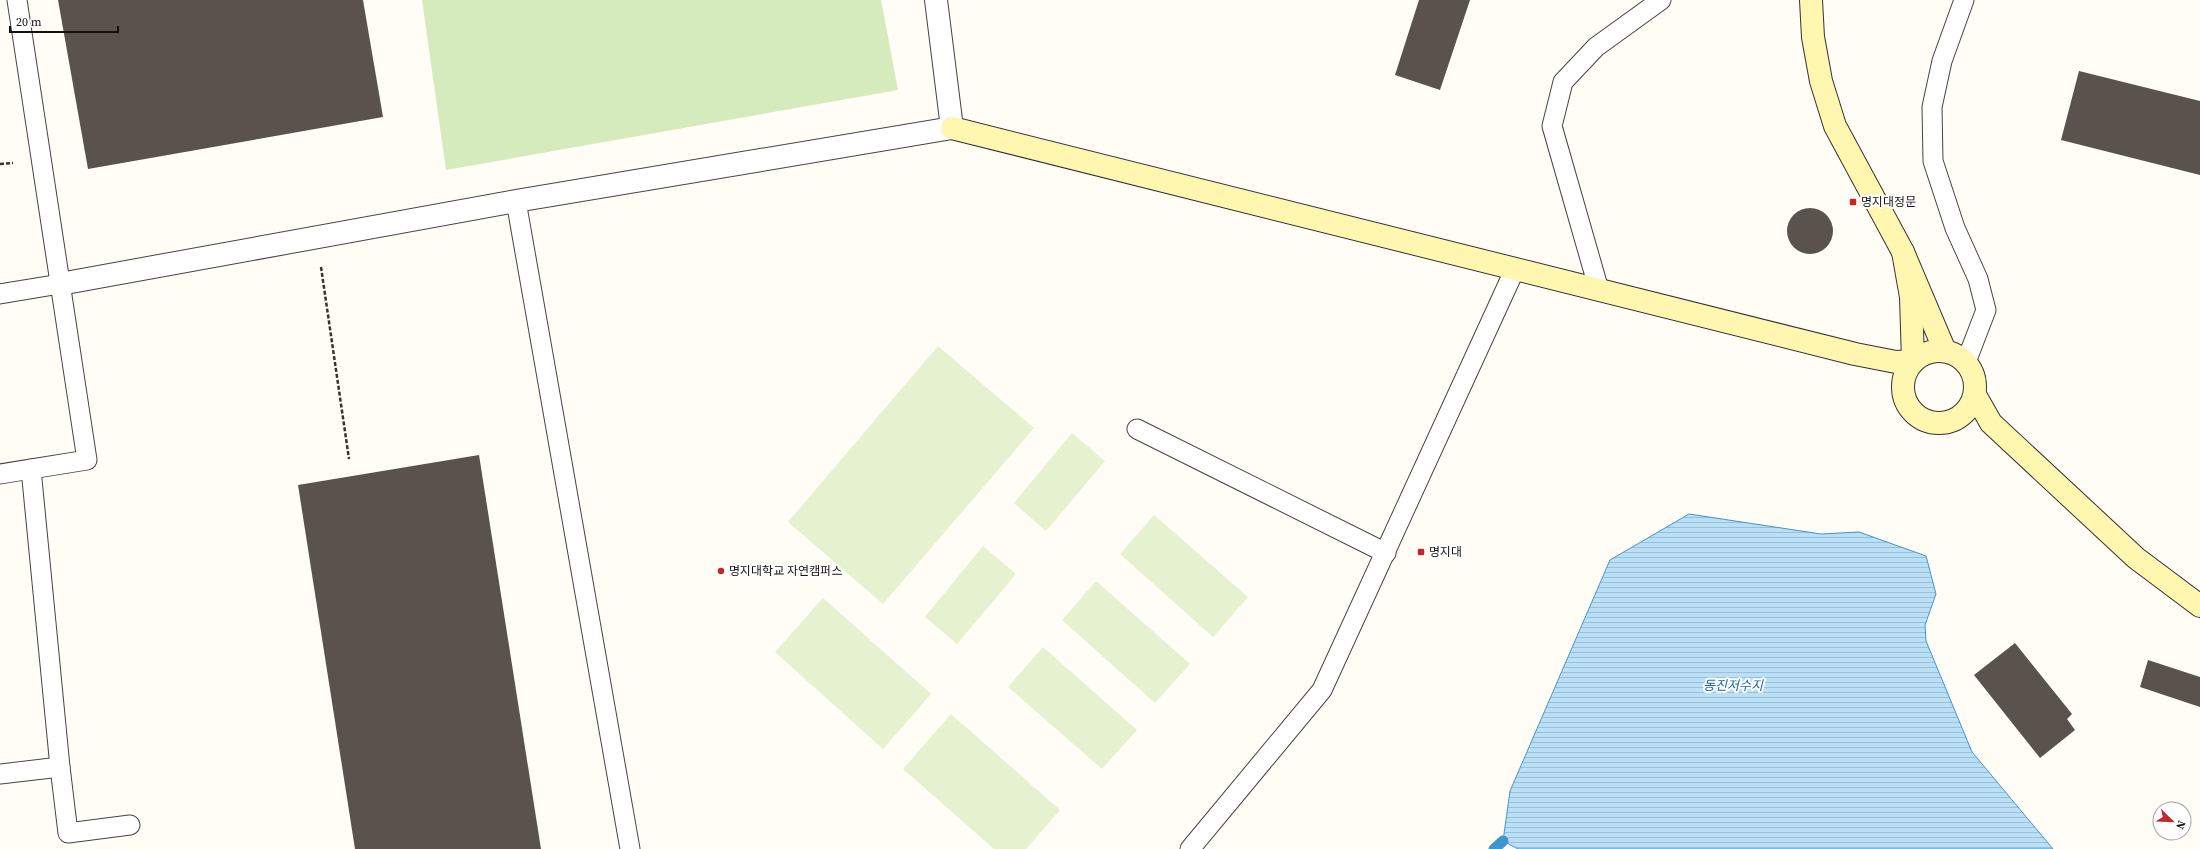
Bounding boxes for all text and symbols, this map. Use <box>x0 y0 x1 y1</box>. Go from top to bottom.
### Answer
scale bar <box>10 8 118 34</box>
text: 20 m <box>16 14 42 30</box>
place label: 명지대정문 <box>1861 194 1916 210</box>
marker: 명지대정문 <box>1848 197 1858 207</box>
place label: 명지대 <box>1429 544 1462 560</box>
marker: 명지대 <box>1416 547 1426 557</box>
place label: 명지대학교 자연캠퍼스 <box>729 563 842 579</box>
marker: 명지대학교 자연캠퍼스 <box>716 566 726 576</box>
water label: 동진저수지 <box>1703 677 1764 694</box>
north arrow <box>2152 801 2192 841</box>
text: N <box>2172 818 2189 831</box>

